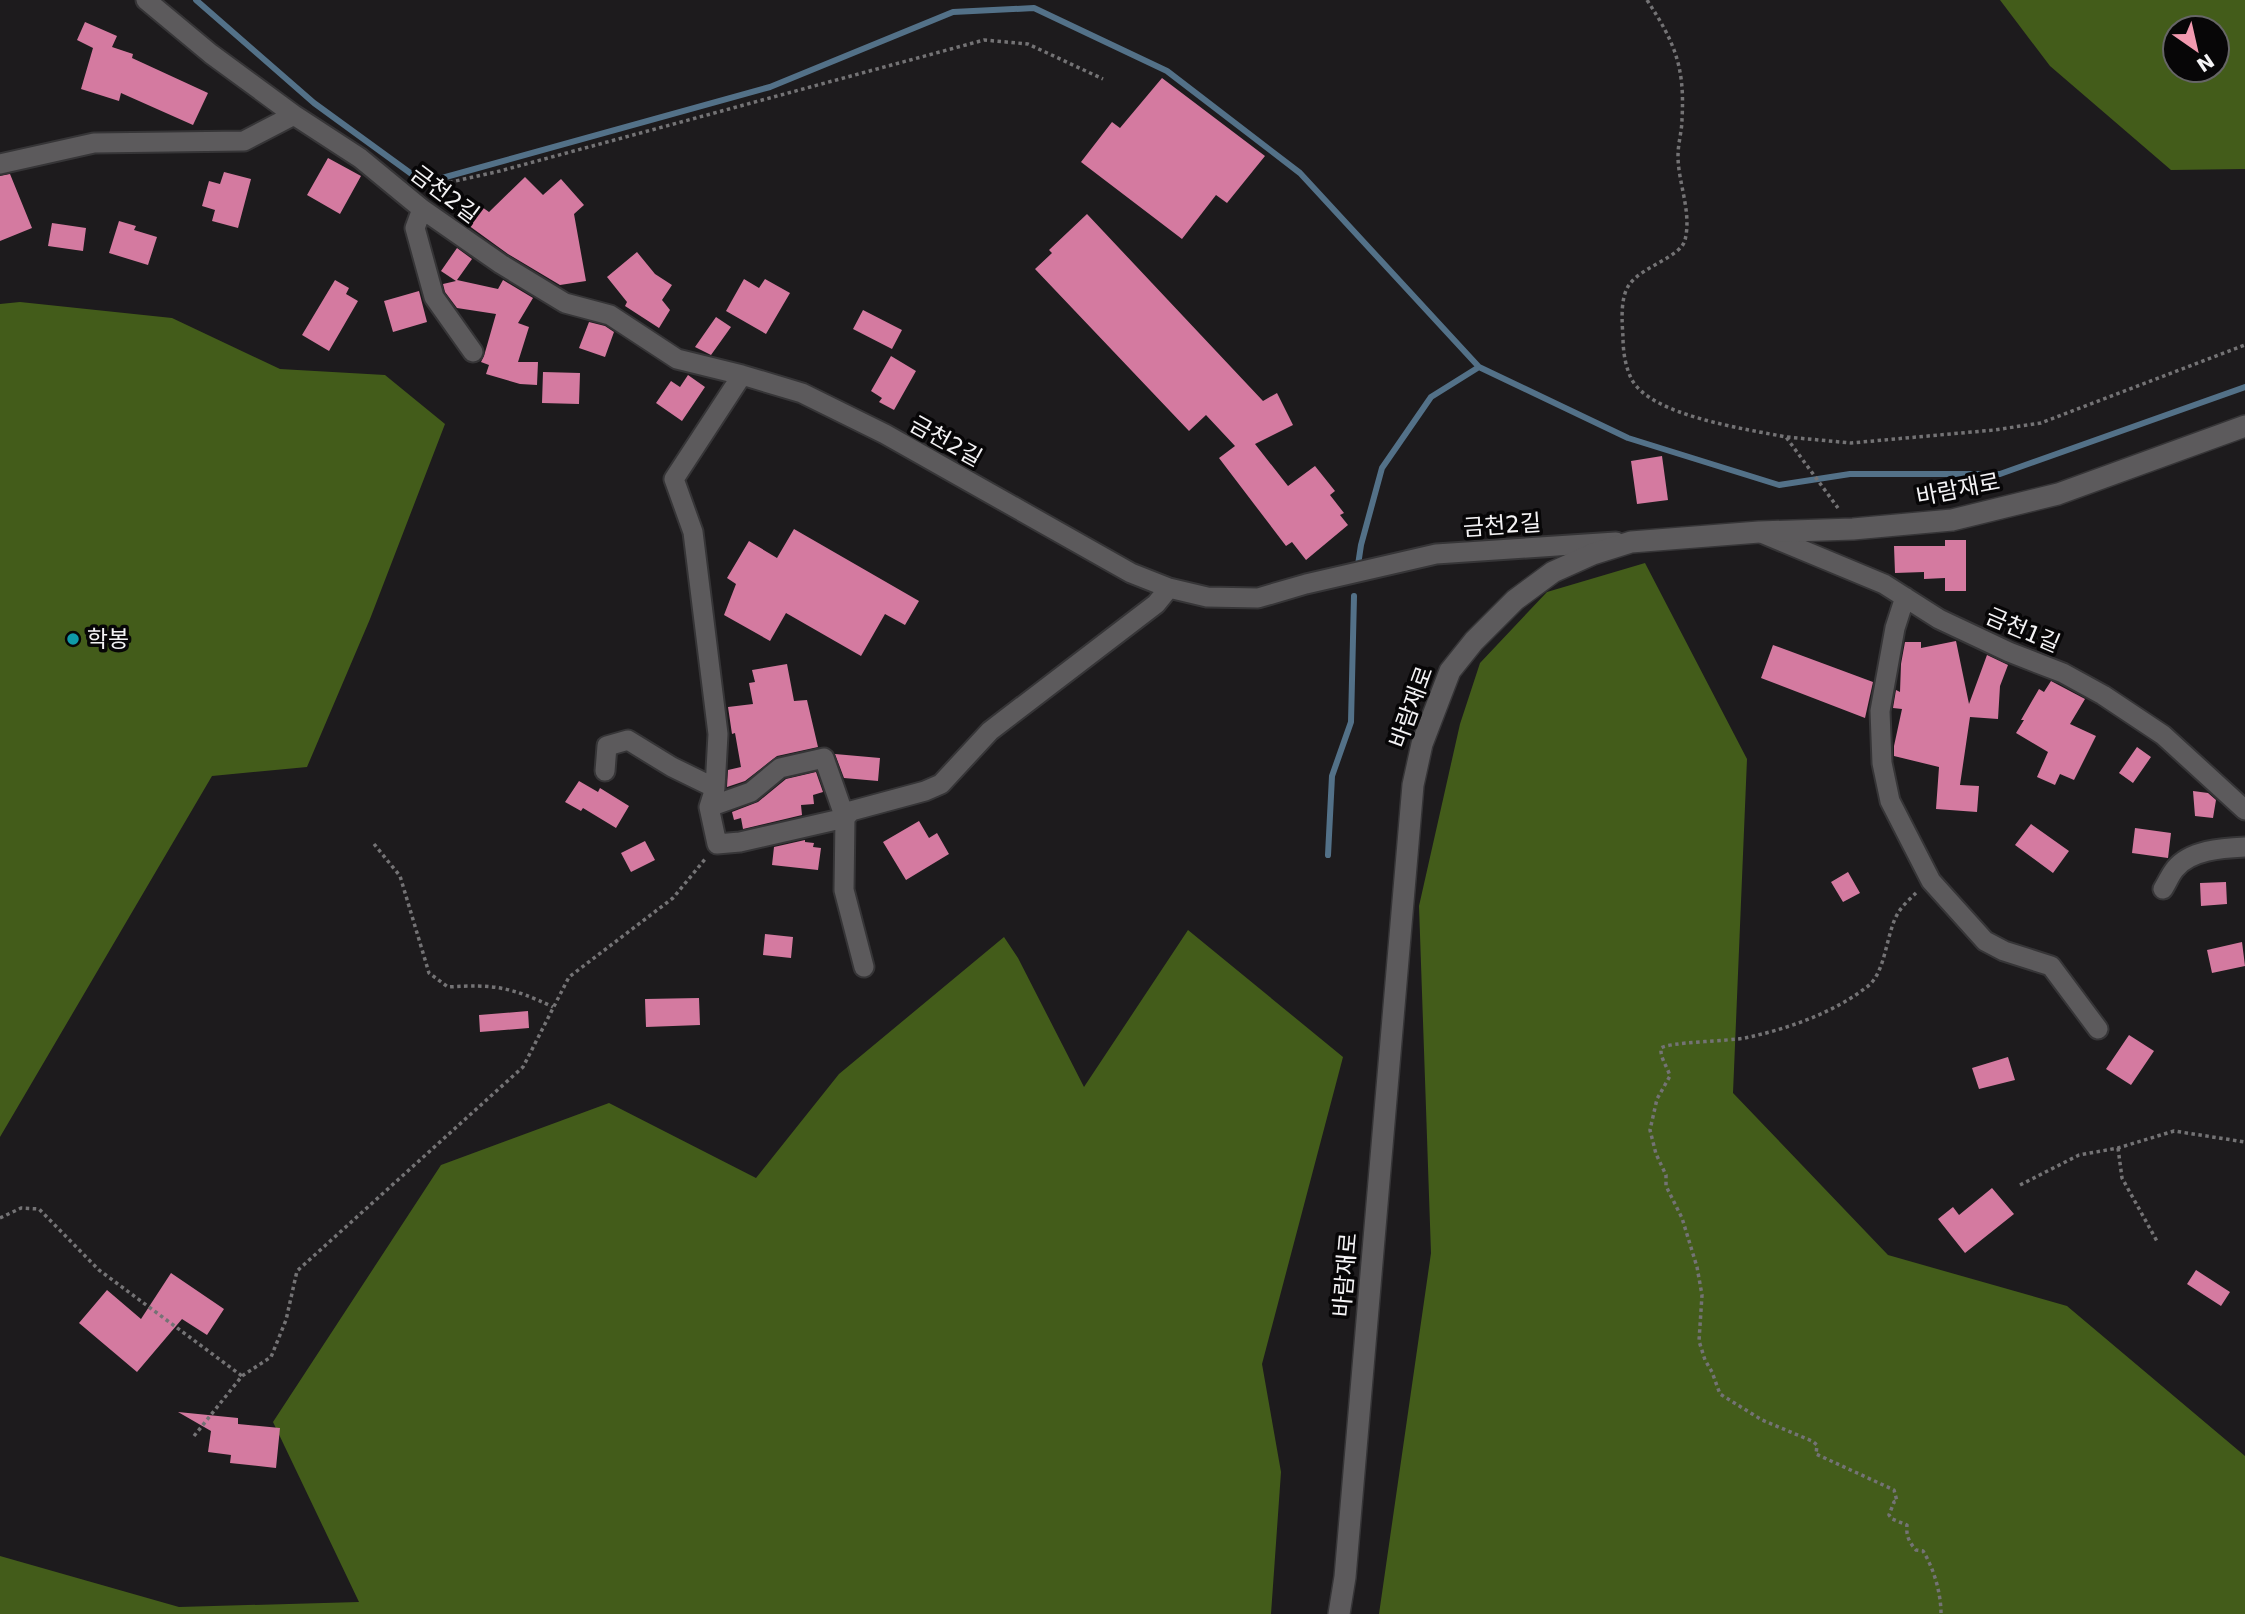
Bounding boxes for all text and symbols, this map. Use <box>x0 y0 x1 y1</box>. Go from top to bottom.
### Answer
north arrow <box>2161 14 2231 84</box>
text: N <box>2193 50 2218 77</box>
street label: 금천2길 <box>406 160 484 228</box>
street label: 금천2길 <box>906 411 986 471</box>
street label: 바람재로 <box>1914 468 2002 510</box>
street label: 금천2길 <box>1462 509 1542 541</box>
street label: 금천1길 <box>1982 603 2064 657</box>
place label: 학봉 <box>87 626 129 652</box>
marker: 학봉 <box>65 631 81 647</box>
street label: 바람재로 <box>1384 663 1438 751</box>
street label: 바람재로 <box>1328 1232 1362 1318</box>

